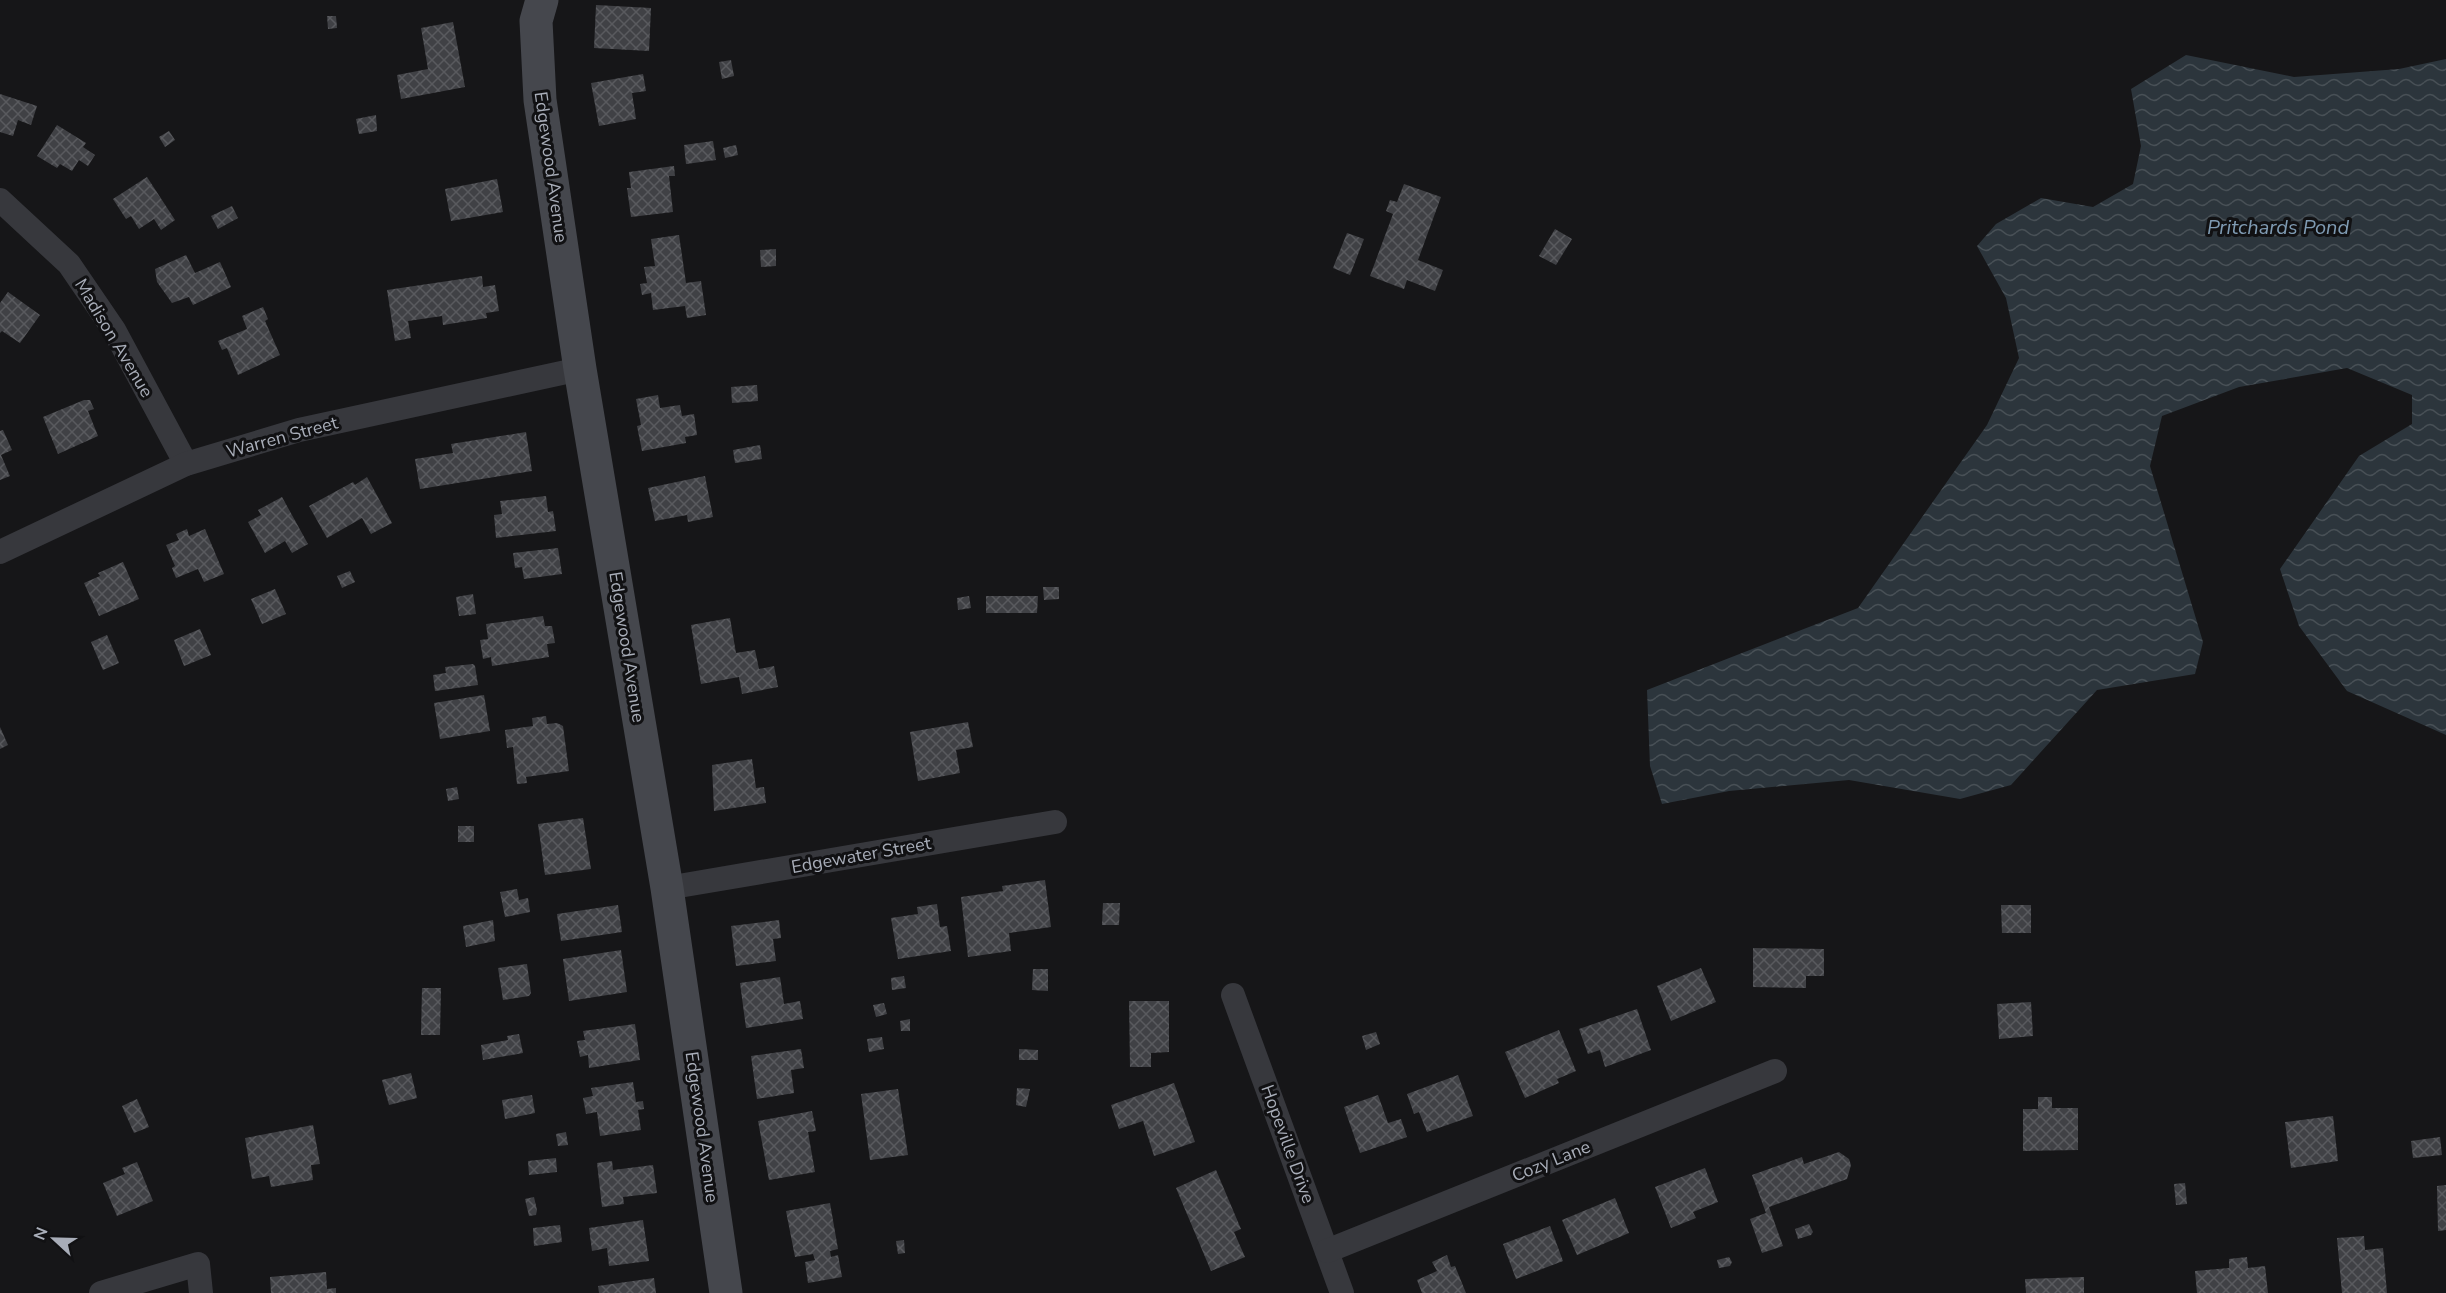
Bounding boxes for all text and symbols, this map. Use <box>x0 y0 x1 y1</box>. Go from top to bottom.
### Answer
street label: Edgewood Avenue <box>529 90 573 244</box>
water label: Pritchards Pond <box>2207 214 2349 241</box>
street label: Madison Avenue <box>69 274 159 402</box>
street label: Warren Street <box>224 410 341 463</box>
street label: Edgewood Avenue <box>603 570 651 724</box>
street label: Edgewater Street <box>789 831 933 879</box>
street label: Edgewood Avenue <box>680 1050 724 1204</box>
street label: Hopeville Drive <box>1255 1081 1321 1207</box>
street label: Cozy Lane <box>1508 1134 1594 1188</box>
north arrow <box>24 1209 84 1269</box>
text: N <box>29 1224 53 1243</box>

